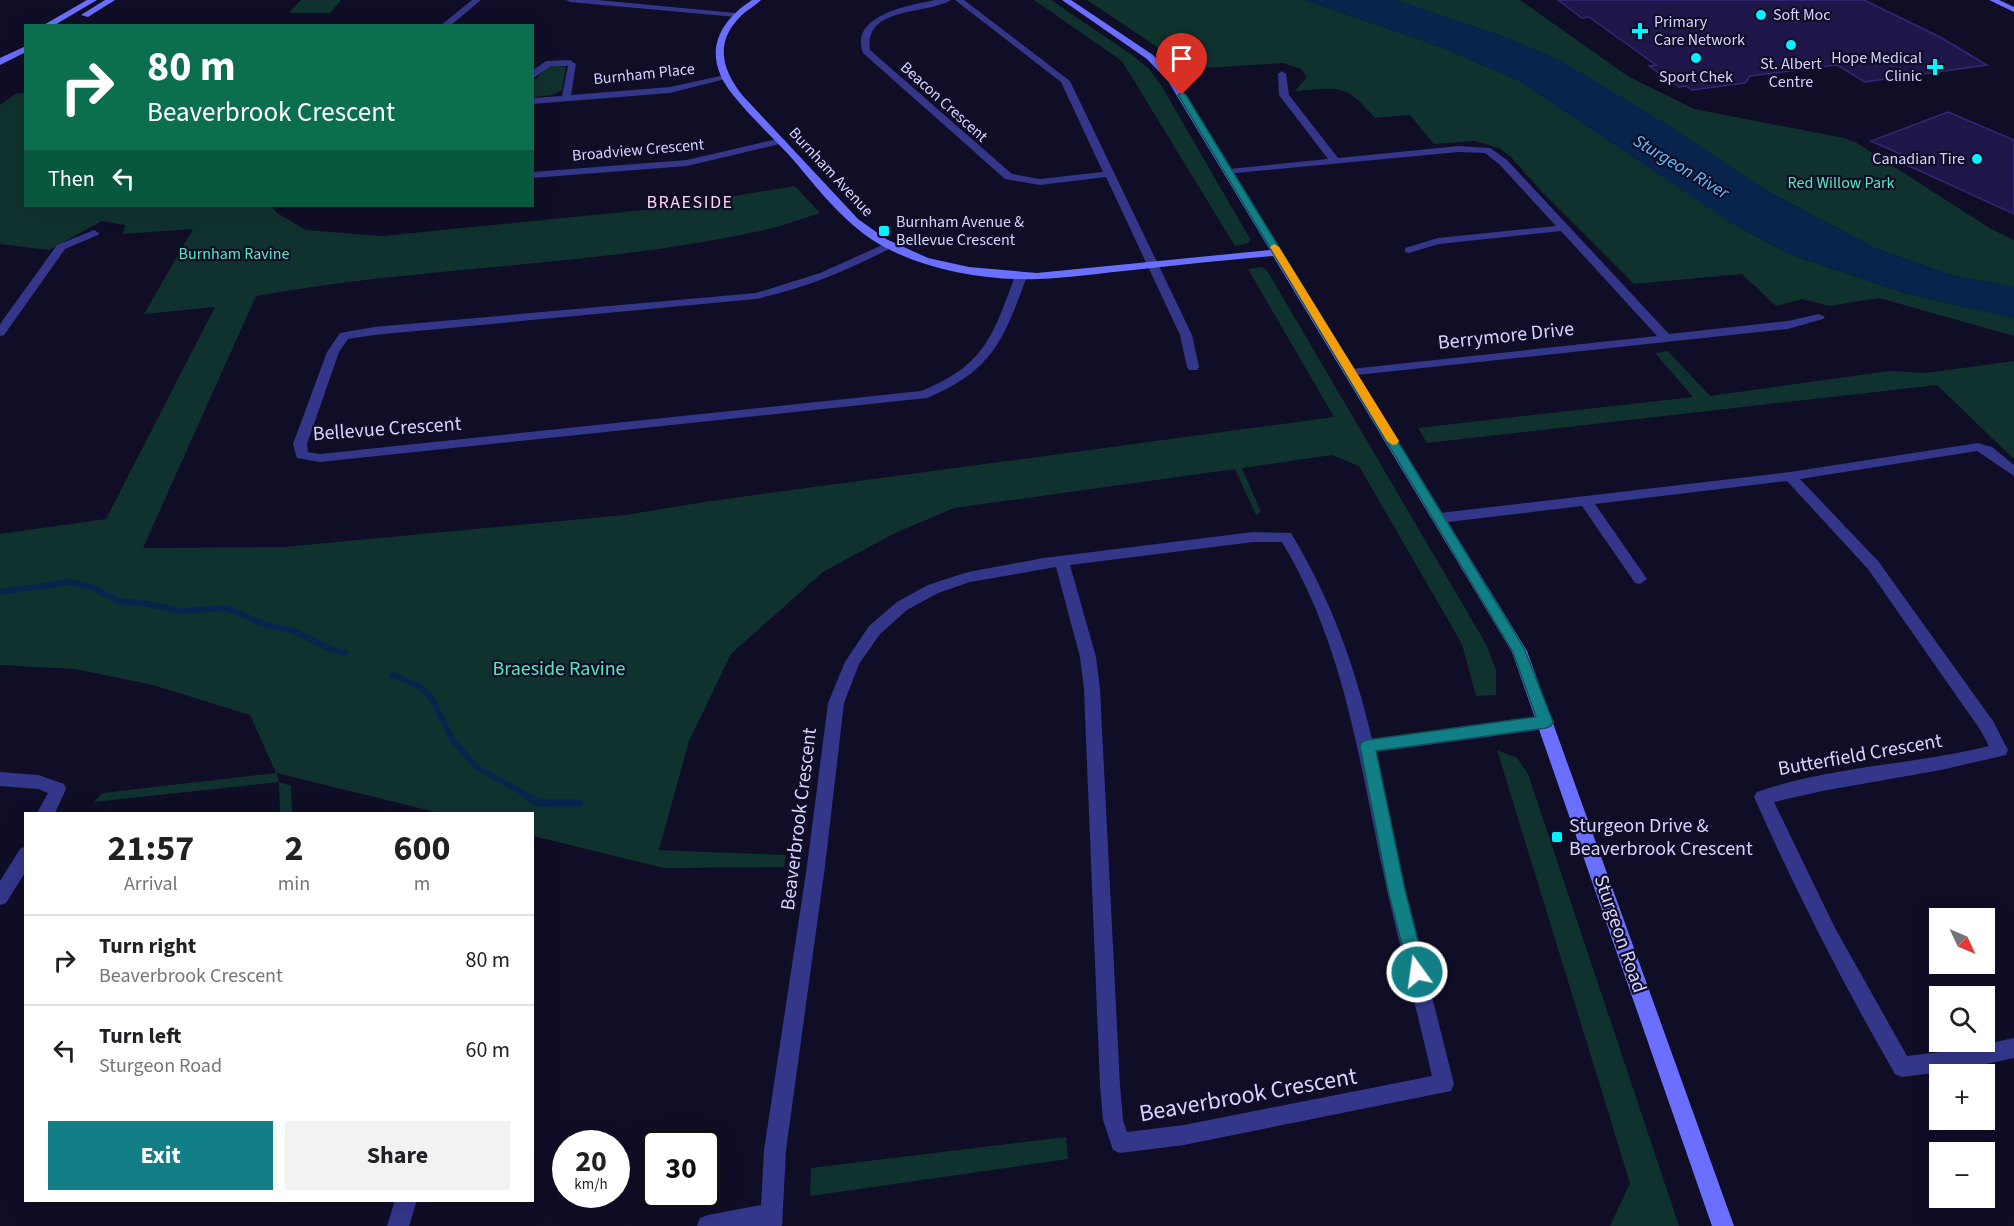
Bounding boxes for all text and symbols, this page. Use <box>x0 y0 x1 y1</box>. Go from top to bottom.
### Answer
place label: Soft Moc <box>1773 4 1831 26</box>
marker: Soft Moc <box>1754 8 1768 22</box>
place label: Primary Care Network <box>1654 11 1745 51</box>
marker: Primary Care Network <box>1631 22 1649 40</box>
pin <box>1156 33 1207 95</box>
text: 80 m <box>147 37 236 97</box>
marker: St. Albert Centre <box>1784 38 1798 52</box>
icon: arrive <box>1165 42 1198 75</box>
place label: Hope Medical Clinic <box>1831 47 1922 87</box>
icon: right <box>48 48 126 126</box>
marker: Sport Chek <box>1689 51 1703 65</box>
place label: St. Albert Centre <box>1760 53 1822 93</box>
street label: Beacon Crescent <box>895 57 993 148</box>
street label: Burnham Place <box>592 58 696 90</box>
marker: Hope Medical Clinic <box>1926 58 1944 76</box>
place label: Sport Chek <box>1659 66 1733 88</box>
text: Beaverbrook Crescent <box>147 93 395 132</box>
street label: Burnham Avenue <box>784 122 878 222</box>
water label: Sturgeon River <box>1628 129 1734 206</box>
street label: Broadview Crescent <box>571 133 706 167</box>
place label: Canadian Tire <box>1872 148 1965 170</box>
marker: Canadian Tire <box>1970 152 1984 166</box>
icon: left <box>107 162 140 195</box>
text: Then <box>48 163 95 195</box>
park label: Red Willow Park <box>1788 172 1895 194</box>
district label: BRAESIDE <box>647 190 733 215</box>
place label: Burnham Avenue & Bellevue Crescent <box>896 211 1024 251</box>
marker: Burnham Avenue & Bellevue Crescent <box>877 224 891 238</box>
park label: Burnham Ravine <box>179 243 289 265</box>
street label: Berrymore Drive <box>1436 315 1576 357</box>
street label: Bellevue Crescent <box>312 410 462 448</box>
park label: Braeside Ravine <box>492 655 626 683</box>
street label: Beaverbrook Crescent <box>774 726 824 912</box>
street label: Butterfield Crescent <box>1776 727 1944 783</box>
place label: Sturgeon Drive & Beaverbrook Crescent <box>1569 812 1753 863</box>
text: 21:57 <box>107 823 194 874</box>
text: 2 <box>284 823 303 874</box>
text: 600 <box>394 823 451 874</box>
marker: Sturgeon Drive & Beaverbrook Crescent <box>1550 830 1564 844</box>
text: Arrival <box>124 870 178 898</box>
text: min <box>278 870 310 898</box>
text: m <box>414 870 430 898</box>
street label: Sturgeon Road <box>1587 871 1653 997</box>
north arrow <box>1929 908 1995 974</box>
map controls <box>1929 908 1995 1208</box>
text: Turn right <box>99 930 196 962</box>
position arrow <box>1385 940 1449 1004</box>
icon: right <box>48 944 81 977</box>
text: 80 m <box>465 944 510 976</box>
text: Beaverbrook Crescent <box>99 962 283 990</box>
button: search <box>1929 986 1995 1052</box>
text: Turn left <box>99 1020 181 1052</box>
icon: left <box>48 1034 81 1067</box>
text: 60 m <box>465 1034 510 1066</box>
text: Sturgeon Road <box>99 1052 222 1080</box>
street label: Beaverbrook Crescent <box>1136 1059 1360 1131</box>
button: + <box>1929 1064 1995 1130</box>
button: Exit <box>48 1121 273 1190</box>
button: Share <box>285 1121 510 1190</box>
speed limit sign: 30 <box>642 1130 720 1208</box>
text: 20 <box>575 1140 607 1183</box>
button: − <box>1929 1142 1995 1208</box>
text: km/h <box>574 1174 608 1195</box>

